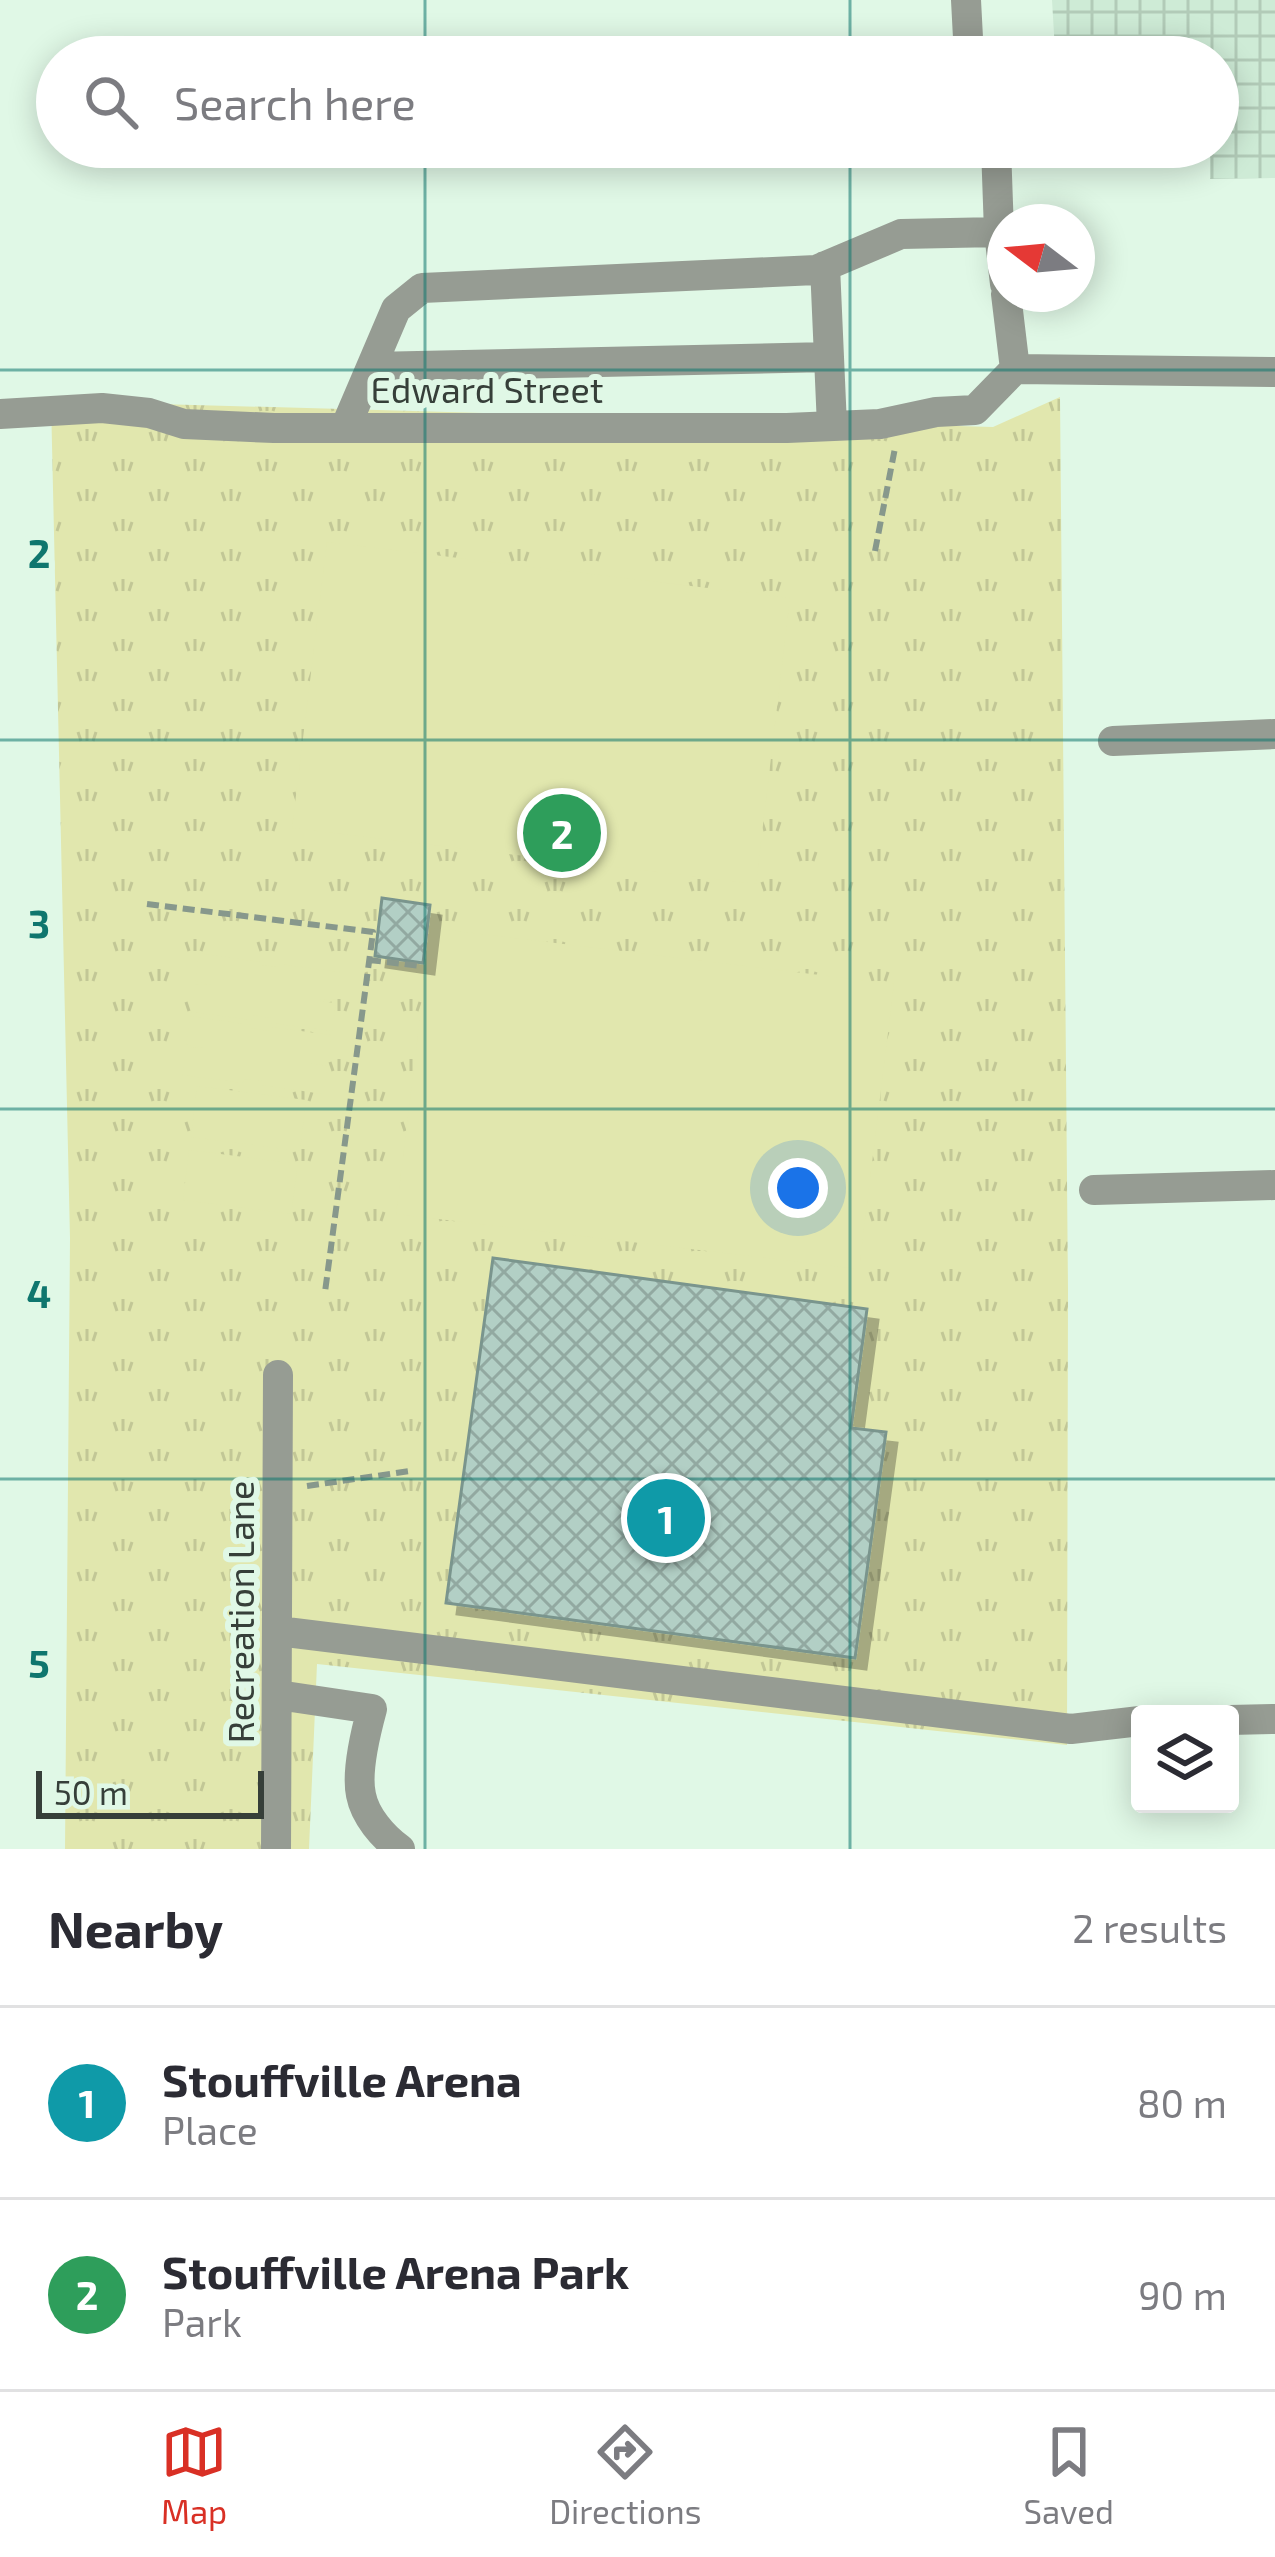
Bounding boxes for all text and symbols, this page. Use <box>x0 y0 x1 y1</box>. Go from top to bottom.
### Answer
search box <box>36 36 1239 168</box>
icon: search <box>78 69 144 135</box>
text: Search here <box>174 75 416 129</box>
north arrow <box>987 204 1095 312</box>
street label: Edward Street <box>371 367 603 410</box>
text: 2 <box>28 529 50 576</box>
pin: 2 <box>523 788 601 878</box>
text: 3 <box>28 899 50 946</box>
your location <box>768 1158 828 1218</box>
text: 4 <box>27 1269 51 1316</box>
pin: 1 <box>627 1473 705 1563</box>
street label: Recreation Lane <box>218 1481 261 1743</box>
text: 5 <box>28 1639 50 1686</box>
map controls <box>1131 1705 1239 1813</box>
button: layers <box>1131 1705 1239 1813</box>
scale bar <box>36 1765 264 1818</box>
text: 50 m <box>54 1772 128 1812</box>
text: Nearby <box>48 1897 223 1958</box>
text: 2 results <box>1072 1904 1227 1951</box>
text: Stouffville Arena <box>162 2052 522 2106</box>
text: 1 <box>79 2079 95 2126</box>
text: 80 m <box>1137 2079 1227 2126</box>
text: Place <box>162 2106 258 2153</box>
text: Stouffville Arena Park <box>162 2244 629 2298</box>
text: 2 <box>76 2271 98 2318</box>
text: 90 m <box>1138 2271 1227 2318</box>
text: Park <box>162 2298 242 2345</box>
tab: Map <box>161 2419 227 2531</box>
tab: Directions <box>549 2419 701 2531</box>
tab: Saved <box>1023 2419 1114 2531</box>

